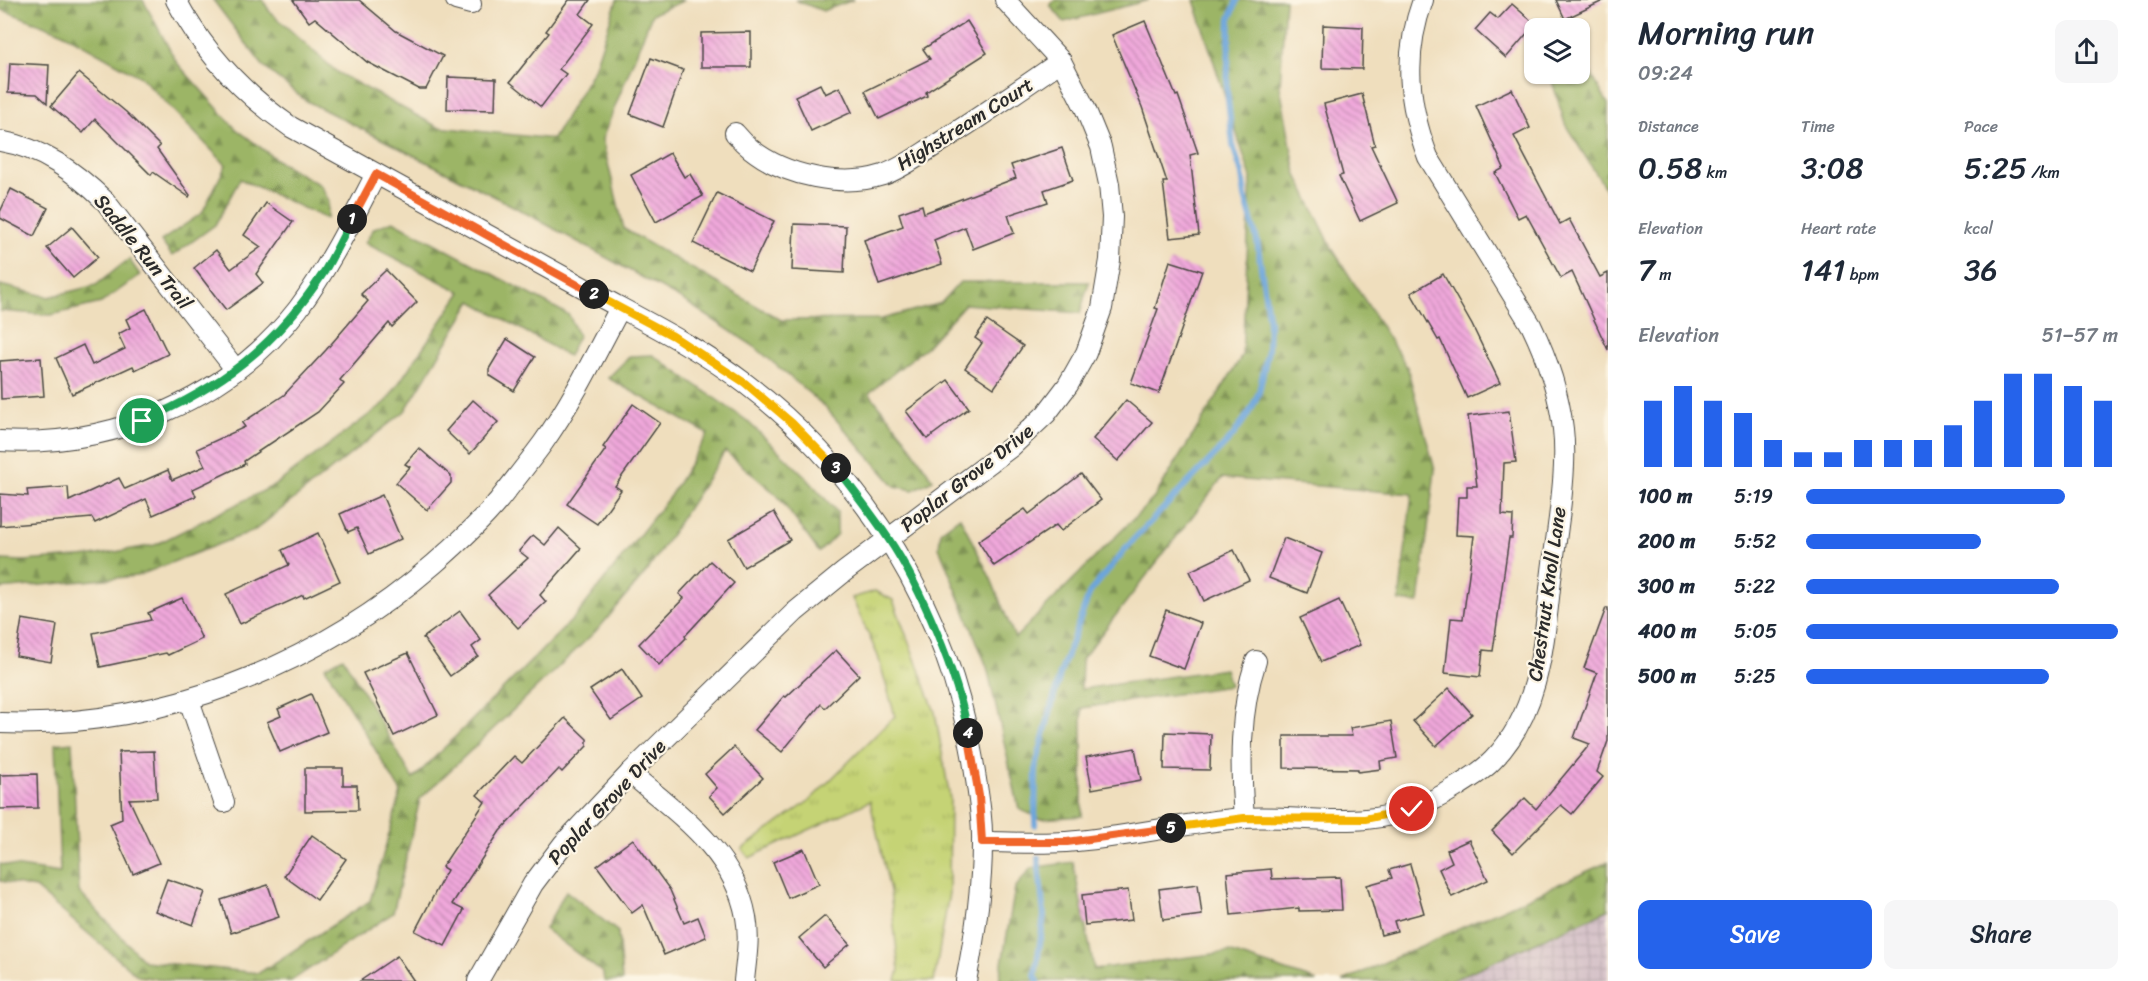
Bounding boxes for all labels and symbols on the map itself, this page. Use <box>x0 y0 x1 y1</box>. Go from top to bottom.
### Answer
street label: Highstream Court <box>889 68 1041 180</box>
street label: Saddle Run Trail <box>85 186 201 318</box>
pin: 1 <box>337 204 367 234</box>
pin: 2 <box>579 279 609 309</box>
pin <box>116 395 167 446</box>
street label: Poplar Grove Drive <box>892 414 1042 542</box>
pin: 3 <box>821 453 851 483</box>
street label: Chestnut Knoll Lane <box>1517 504 1577 684</box>
pin: 4 <box>953 718 983 748</box>
street label: Poplar Grove Drive <box>539 731 675 873</box>
pin <box>1386 783 1437 834</box>
pin: 5 <box>1156 813 1186 843</box>

